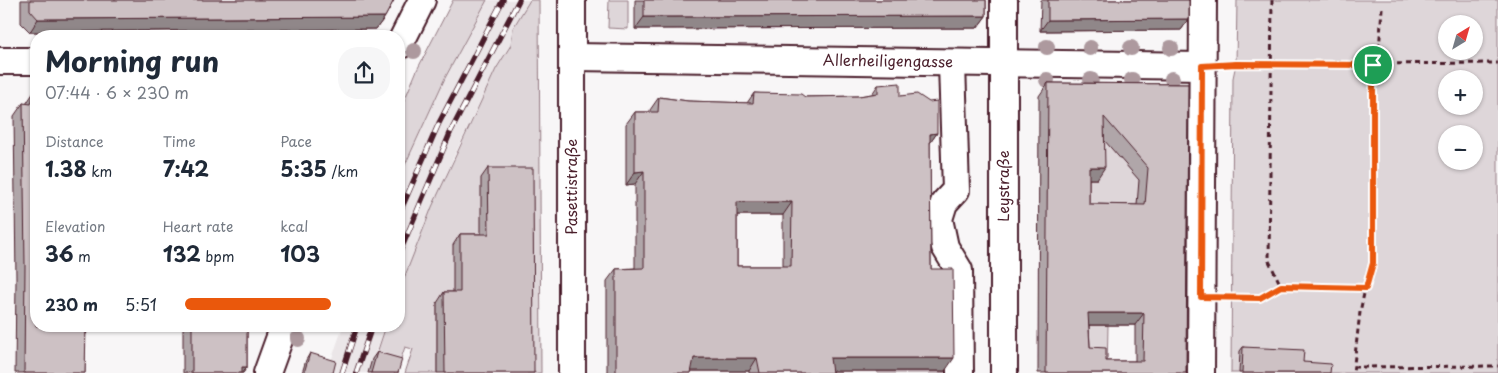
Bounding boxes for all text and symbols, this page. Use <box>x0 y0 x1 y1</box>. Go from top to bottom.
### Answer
north arrow <box>1438 15 1482 60</box>
map controls <box>1438 15 1483 170</box>
text: Morning run <box>45 39 219 82</box>
pin <box>1352 44 1394 86</box>
button: share <box>338 47 390 99</box>
street label: Allerheiligengasse <box>823 48 953 72</box>
icon: arrive <box>1359 51 1387 79</box>
button: + <box>1438 70 1483 115</box>
text: 07:44 · 6 × 230 m <box>45 80 189 104</box>
button: − <box>1438 125 1483 170</box>
text: Distance <box>45 131 104 152</box>
text: Time <box>163 131 196 152</box>
text: Pace <box>280 131 312 152</box>
street label: Pasettistraße <box>559 139 582 235</box>
street label: Leystraße <box>991 150 1014 222</box>
text: 1.38 <box>45 152 87 184</box>
text: 7:42 <box>163 152 209 184</box>
text: 5:35 <box>280 152 327 184</box>
text: km <box>87 161 112 182</box>
text: /km <box>327 161 358 182</box>
text: Elevation <box>45 216 105 237</box>
text: Heart rate <box>163 216 233 237</box>
text: kcal <box>280 216 308 237</box>
text: 36 <box>45 237 74 269</box>
text: 132 <box>163 237 201 269</box>
text: 103 <box>280 237 320 269</box>
text: m <box>74 246 91 267</box>
text: bpm <box>201 246 234 267</box>
text: 230 m <box>45 292 98 316</box>
text: 5:51 <box>125 292 157 316</box>

